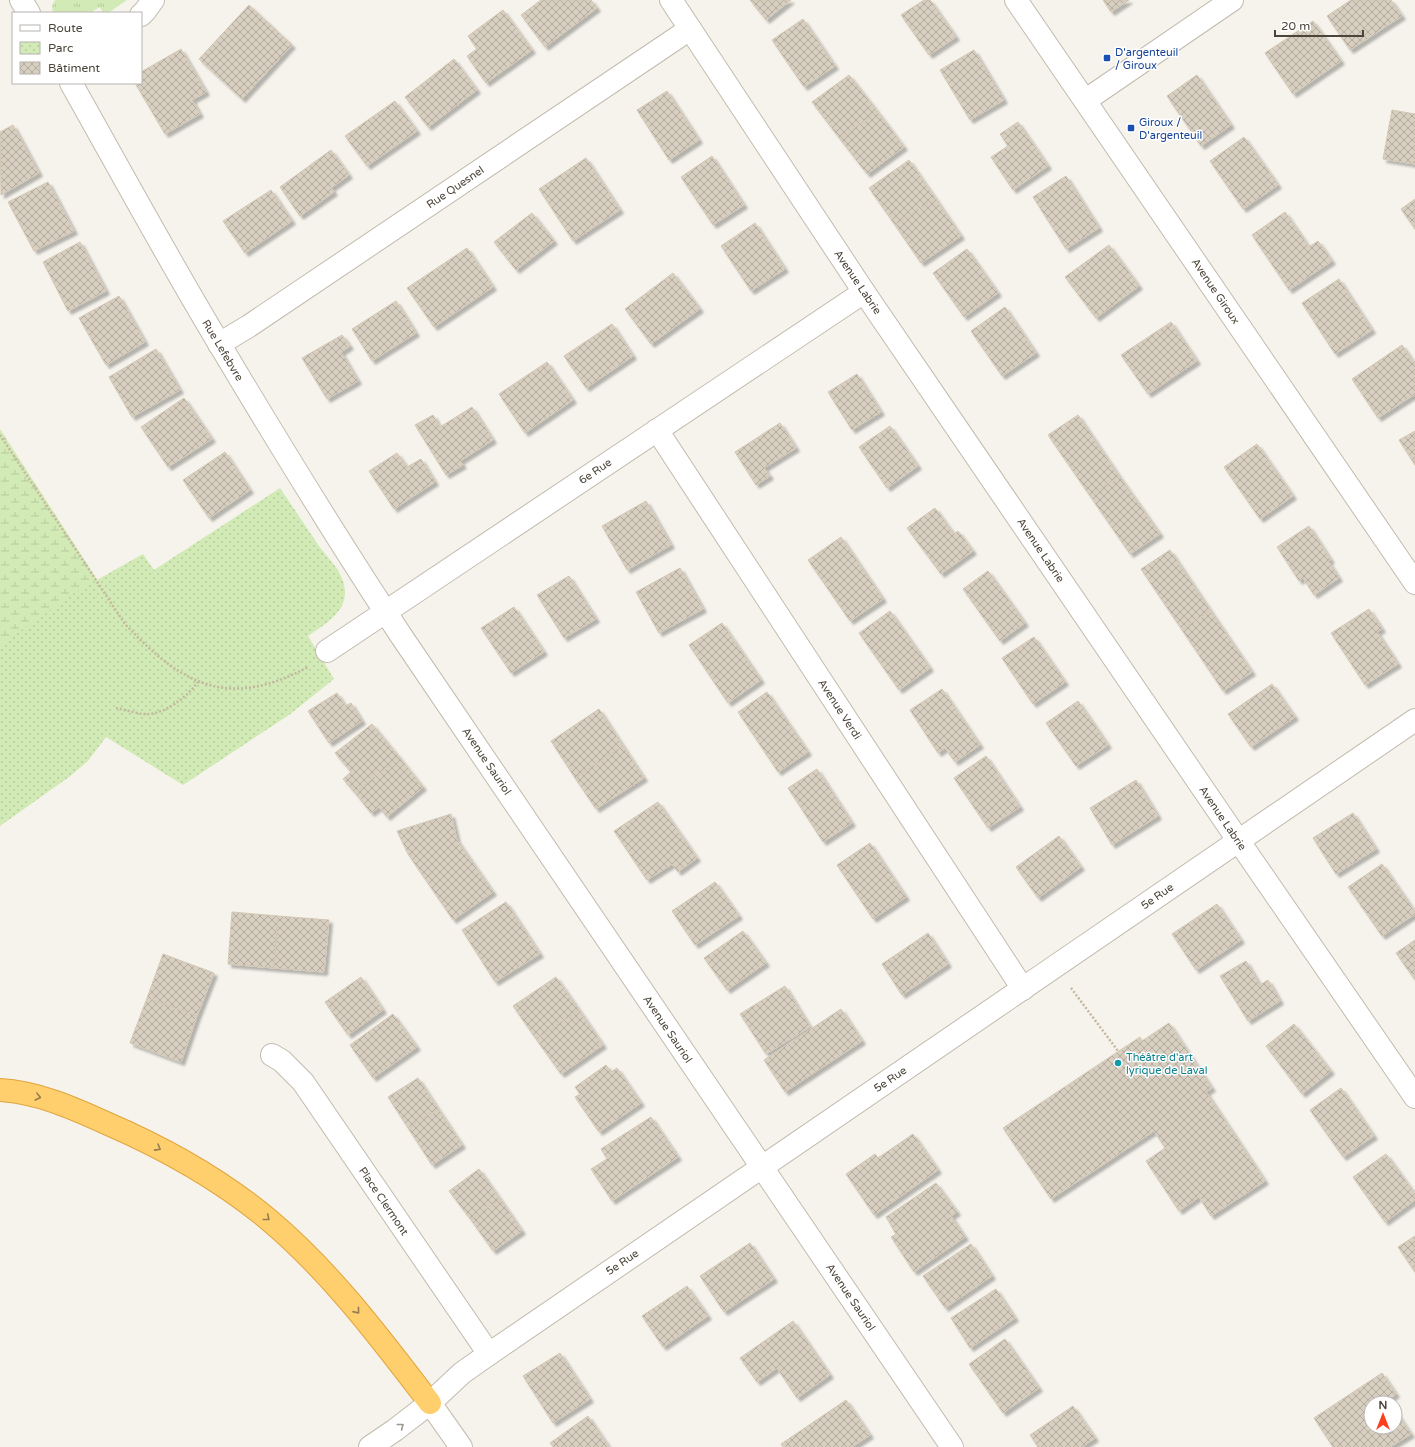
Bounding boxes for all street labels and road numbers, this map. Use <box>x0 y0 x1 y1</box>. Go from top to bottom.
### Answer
street label: Rue Quesnel <box>424 163 486 211</box>
street label: Avenue Labrie <box>831 248 884 317</box>
street label: Avenue Giroux <box>1189 256 1242 327</box>
street label: Rue Lefebvre <box>199 317 246 383</box>
street label: 6e Rue <box>576 456 614 487</box>
street label: Avenue Labrie <box>1014 516 1067 585</box>
street label: Avenue Verdi <box>815 677 864 742</box>
street label: Avenue Sauriol <box>459 725 514 797</box>
street label: Avenue Labrie <box>1196 784 1249 853</box>
street label: 5e Rue <box>1139 881 1176 912</box>
street label: Avenue Sauriol <box>640 993 695 1065</box>
street label: 5e Rue <box>871 1064 909 1095</box>
street label: Place Clermont <box>356 1165 411 1238</box>
street label: 5e Rue <box>603 1247 641 1278</box>
street label: Avenue Sauriol <box>823 1261 878 1333</box>

